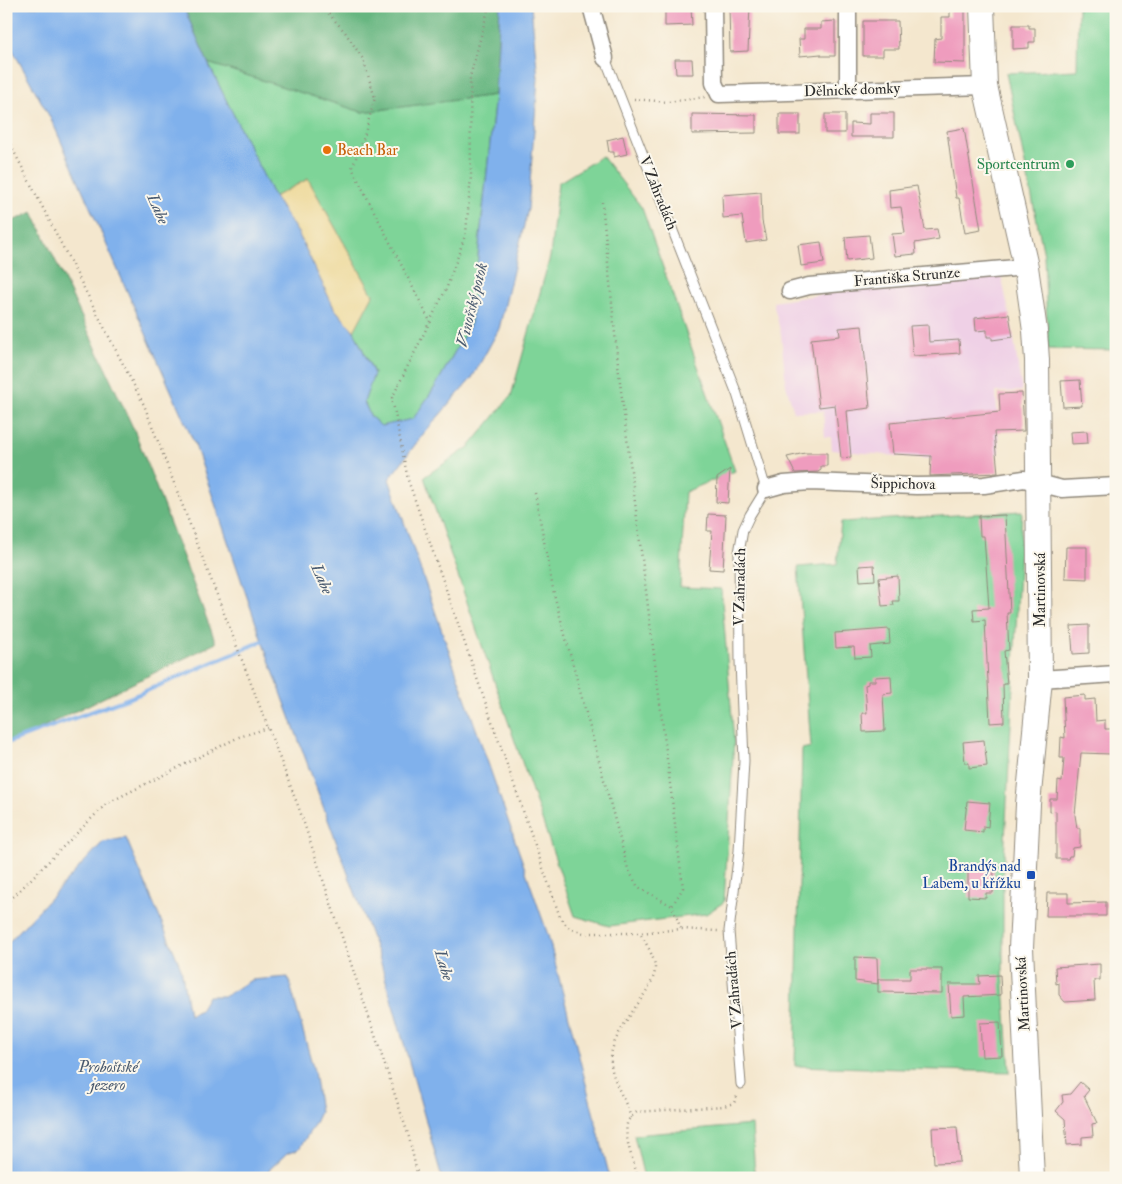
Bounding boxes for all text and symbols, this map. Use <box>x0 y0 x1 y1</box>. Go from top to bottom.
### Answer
street label: Dělnické domky <box>803 79 901 101</box>
place label: Beach Bar <box>337 141 398 160</box>
marker: Beach Bar <box>321 144 333 156</box>
street label: V Zahradách <box>635 153 682 233</box>
place label: Sportcentrum <box>977 155 1060 175</box>
marker: Sportcentrum <box>1064 158 1076 170</box>
water label: Labe <box>142 190 174 228</box>
water label: Vinořský potok <box>452 260 492 349</box>
street label: Františka Strunze <box>853 263 961 291</box>
street label: Šippichova <box>870 472 936 495</box>
street label: V Zahradách <box>730 548 750 626</box>
street label: Martinovská <box>1031 552 1050 627</box>
water label: Labe <box>306 560 338 598</box>
place label: Brandýs nad Labem, u křížku <box>922 857 1022 893</box>
marker: Brandýs nad Labem, u křížku <box>1025 869 1037 881</box>
water label: Labe <box>430 946 458 984</box>
street label: V Zahradách <box>721 950 747 1030</box>
street label: Martinovská <box>1012 955 1034 1032</box>
water label: Proboštské jezero <box>77 1057 140 1095</box>

